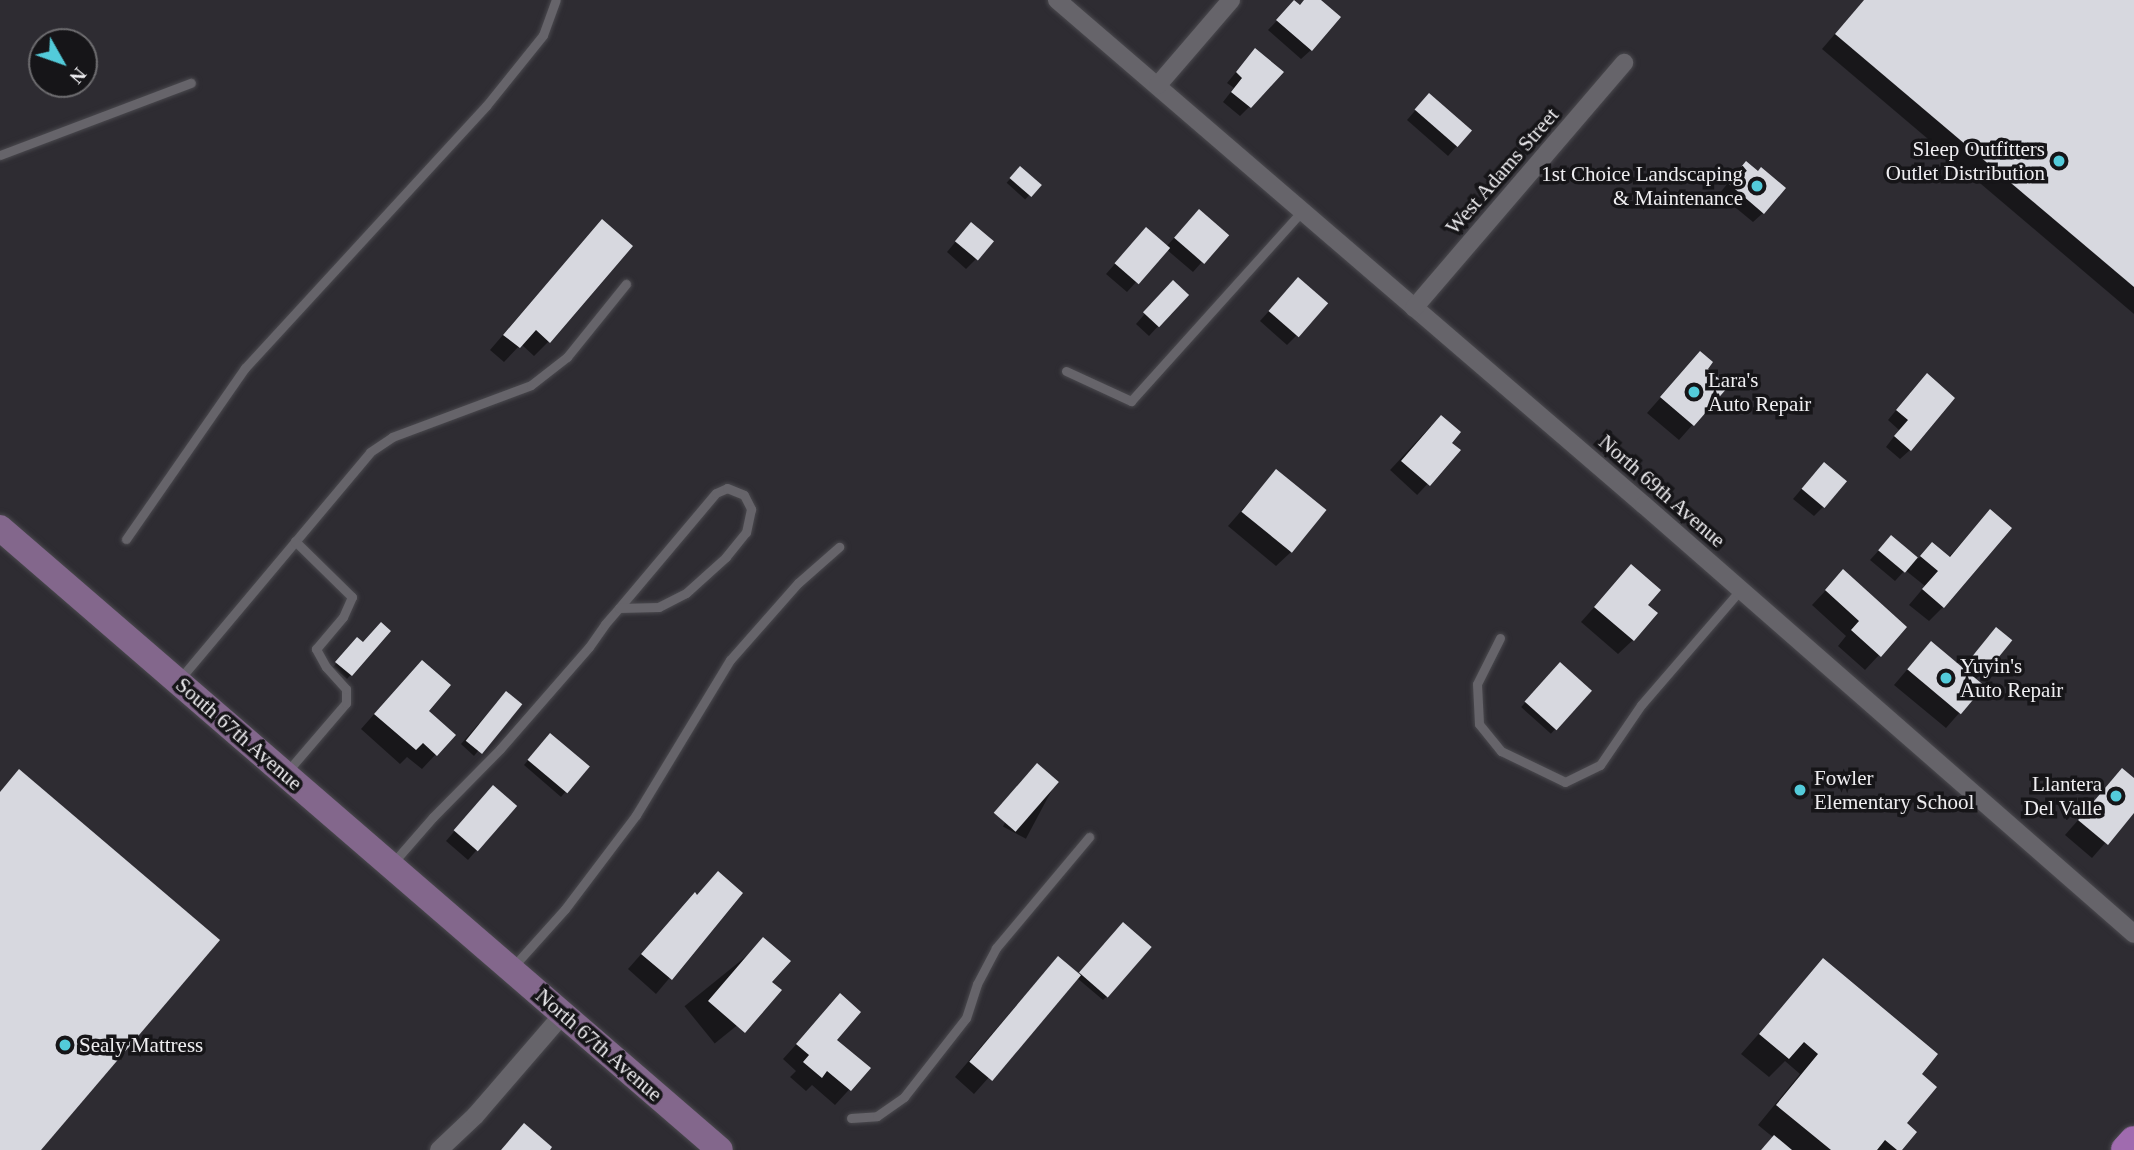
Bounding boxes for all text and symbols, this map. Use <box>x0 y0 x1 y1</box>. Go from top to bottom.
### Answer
north arrow <box>28 28 98 98</box>
text: N <box>65 64 90 88</box>
street label: West Adams Street <box>1440 102 1564 240</box>
place label: Sleep Outfitters Outlet Distribution <box>1886 136 2045 186</box>
marker: Sleep Outfitters Outlet Distribution <box>2051 153 2067 169</box>
place label: 1st Choice Landscaping & Maintenance <box>1541 161 1743 211</box>
marker: 1st Choice Landscaping & Maintenance <box>1749 178 1765 194</box>
place label: Lara's Auto Repair <box>1708 367 1811 417</box>
marker: Lara's Auto Repair <box>1686 384 1702 400</box>
street label: North 69th Avenue <box>1593 429 1731 553</box>
place label: Yuyin's Auto Repair <box>1960 653 2063 703</box>
marker: Yuyin's Auto Repair <box>1938 670 1954 686</box>
street label: South 67th Avenue <box>170 672 308 796</box>
place label: Fowler Elementary School <box>1814 765 1974 815</box>
place label: Llantera Del Valle <box>2023 771 2102 821</box>
marker: Fowler Elementary School <box>1792 782 1808 798</box>
marker: Llantera Del Valle <box>2108 788 2124 804</box>
street label: North 67th Avenue <box>530 983 668 1107</box>
place label: Sealy Mattress <box>79 1032 203 1058</box>
marker: Sealy Mattress <box>57 1037 73 1053</box>

